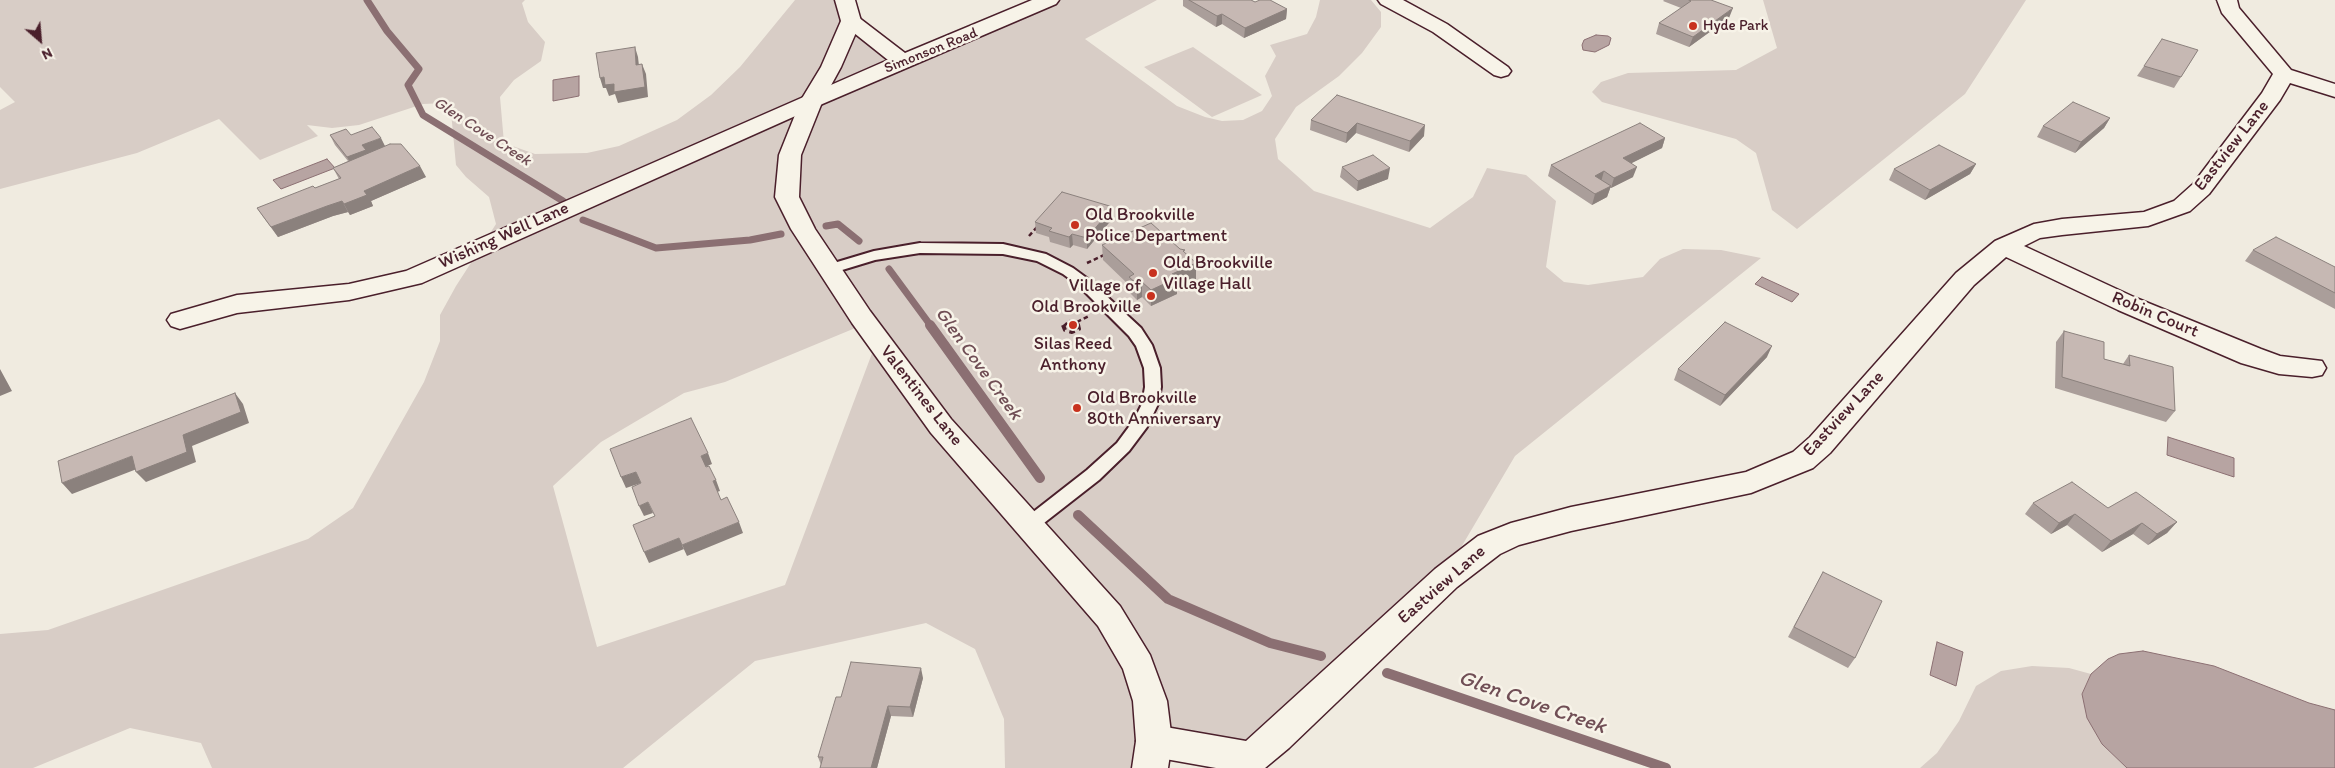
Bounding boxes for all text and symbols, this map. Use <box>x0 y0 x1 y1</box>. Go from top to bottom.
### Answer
north arrow <box>15 15 65 65</box>
place label: Hyde Park <box>1703 17 1768 35</box>
marker: Hyde Park <box>1687 20 1699 32</box>
street label: Simonson Road <box>882 24 980 78</box>
text: N <box>39 44 55 64</box>
water label: Glen Cove Creek <box>430 93 534 171</box>
street label: Eastview Lane <box>2190 96 2274 196</box>
street label: Wishing Well Lane <box>436 198 572 274</box>
place label: Old Brookville Police Department <box>1085 204 1227 246</box>
marker: Old Brookville Police Department <box>1069 219 1081 231</box>
place label: Old Brookville Village Hall <box>1163 252 1273 294</box>
marker: Old Brookville Village Hall <box>1147 267 1159 279</box>
place label: Village of Old Brookville <box>1031 275 1141 318</box>
street label: Robin Court <box>2108 287 2202 343</box>
marker: Village of Old Brookville <box>1145 290 1157 302</box>
water label: Glen Cove Creek <box>930 303 1026 425</box>
marker: Silas Reed Anthony <box>1067 319 1079 331</box>
place label: Silas Reed Anthony <box>1034 333 1112 376</box>
street label: Valentines Lane <box>875 341 967 451</box>
street label: Eastview Lane <box>1799 367 1889 461</box>
place label: Old Brookville 80th Anniversary <box>1087 387 1221 429</box>
marker: Old Brookville 80th Anniversary <box>1071 402 1083 414</box>
street label: Eastview Lane <box>1394 541 1490 629</box>
water label: Glen Cove Creek <box>1455 665 1609 741</box>

